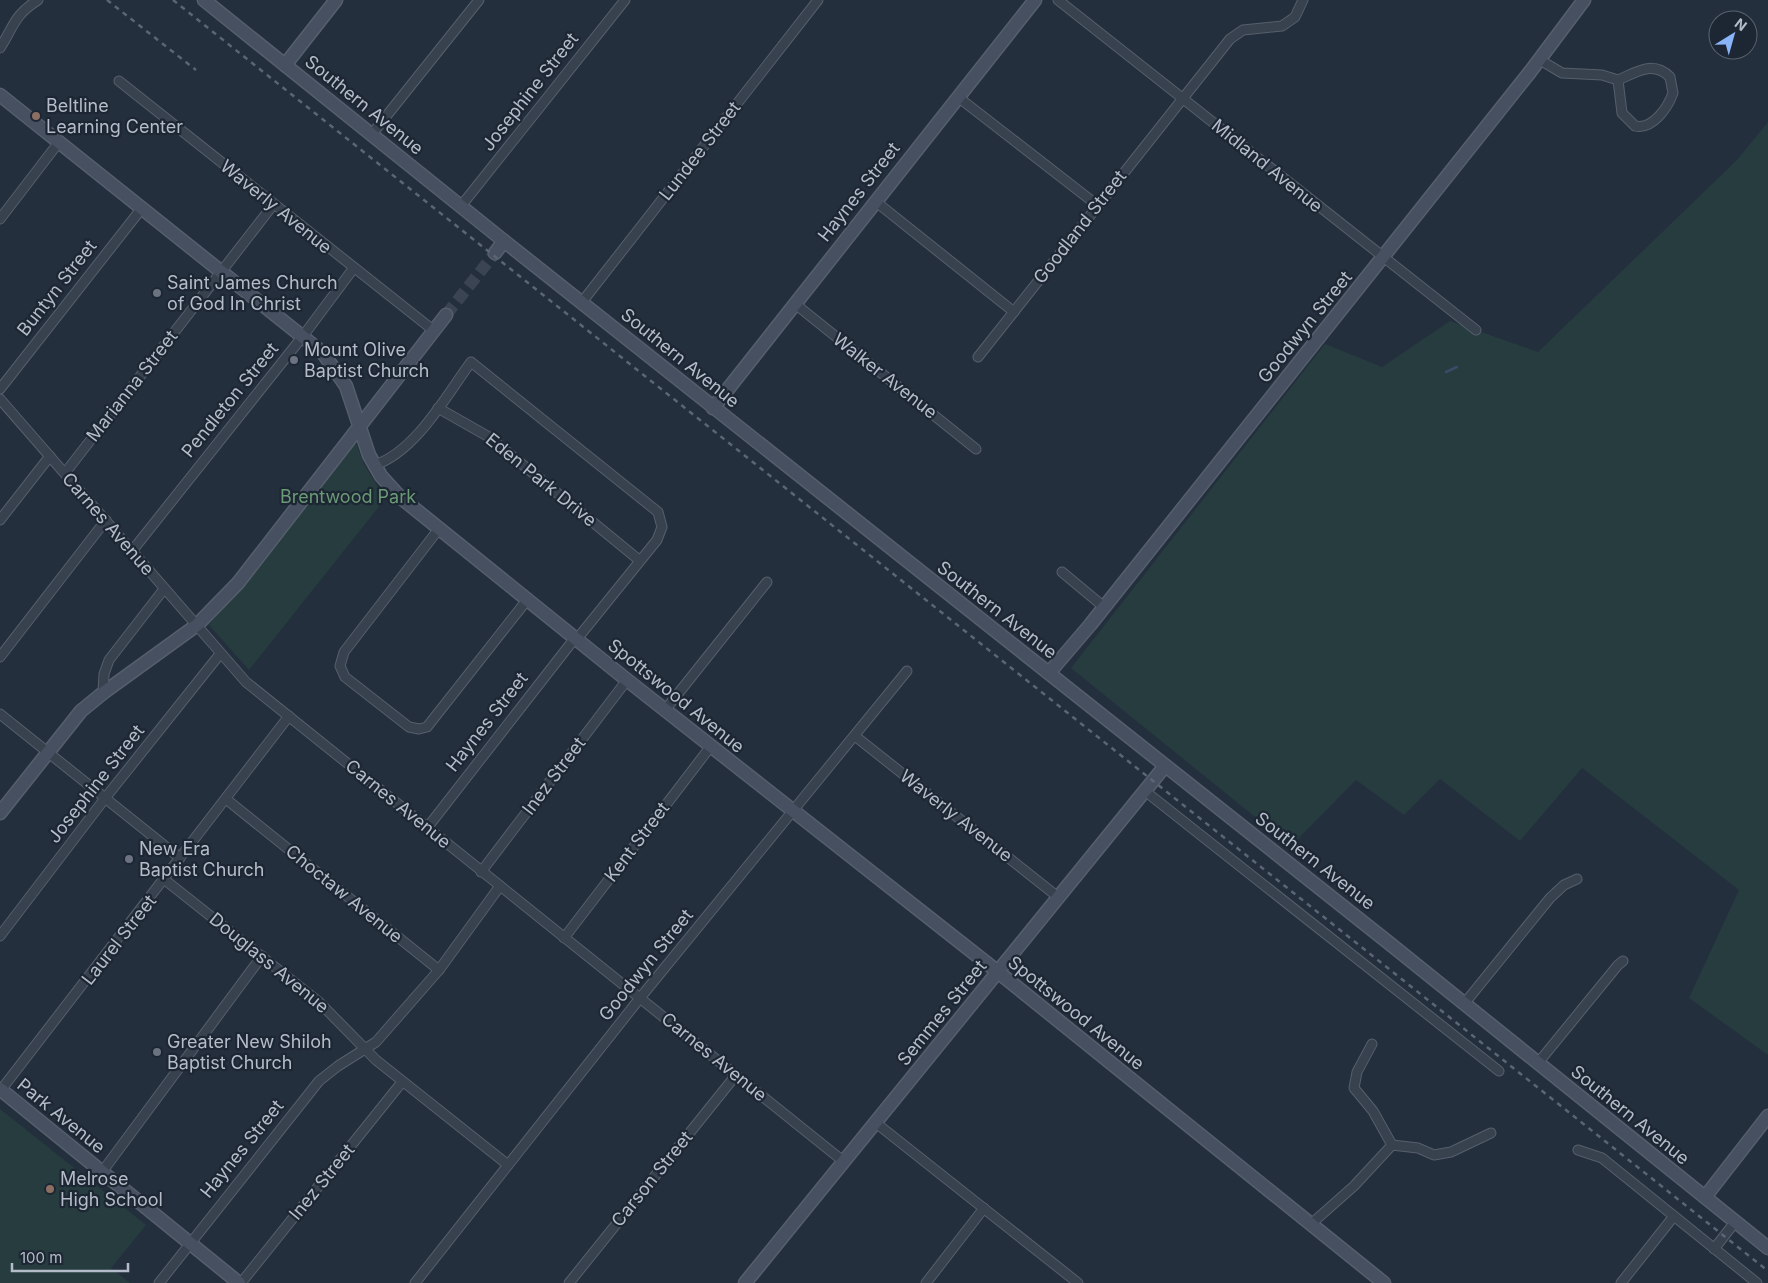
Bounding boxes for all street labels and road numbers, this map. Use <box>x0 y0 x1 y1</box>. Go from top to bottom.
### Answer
street label: Josephine Street <box>477 28 582 155</box>
street label: Southern Avenue <box>301 51 428 159</box>
street label: Lundee Street <box>655 97 745 204</box>
street label: Midland Avenue <box>1208 115 1327 217</box>
street label: Haynes Street <box>813 138 904 245</box>
street label: Waverly Avenue <box>217 155 336 258</box>
street label: Goodland Street <box>1029 166 1130 288</box>
street label: Buntyn Street <box>13 235 101 340</box>
street label: Goodwyn Street <box>1253 267 1356 387</box>
street label: Southern Avenue <box>617 304 744 412</box>
street label: Marianna Street <box>82 326 182 445</box>
street label: Walker Avenue <box>829 328 942 423</box>
street label: Pendleton Street <box>177 338 282 461</box>
street label: Eden Park Drive <box>482 429 601 531</box>
street label: Carnes Avenue <box>58 468 159 579</box>
street label: Southern Avenue <box>933 556 1061 663</box>
street label: Spottswood Avenue <box>604 634 749 757</box>
street label: Haynes Street <box>441 668 532 775</box>
street label: Josephine Street <box>43 720 148 847</box>
street label: Inez Street <box>518 733 590 819</box>
street label: Carnes Avenue <box>341 755 455 852</box>
street label: Waverly Avenue <box>896 765 1017 866</box>
street label: Kent Street <box>600 798 673 886</box>
street label: Southern Avenue <box>1251 807 1379 914</box>
street label: Choctaw Avenue <box>282 840 407 947</box>
street label: Laurel Street <box>77 891 160 989</box>
street label: Goodwyn Street <box>594 905 697 1025</box>
street label: Douglass Avenue <box>205 908 333 1017</box>
street label: Spottswood Avenue <box>1004 951 1149 1074</box>
street label: Semmes Street <box>893 956 991 1070</box>
street label: Carnes Avenue <box>657 1008 771 1105</box>
street label: Southern Avenue <box>1567 1061 1694 1169</box>
street label: Park Avenue <box>13 1074 109 1157</box>
street label: Haynes Street <box>196 1095 288 1202</box>
street label: Carson Street <box>607 1127 697 1231</box>
street label: Inez Street <box>285 1139 359 1224</box>

